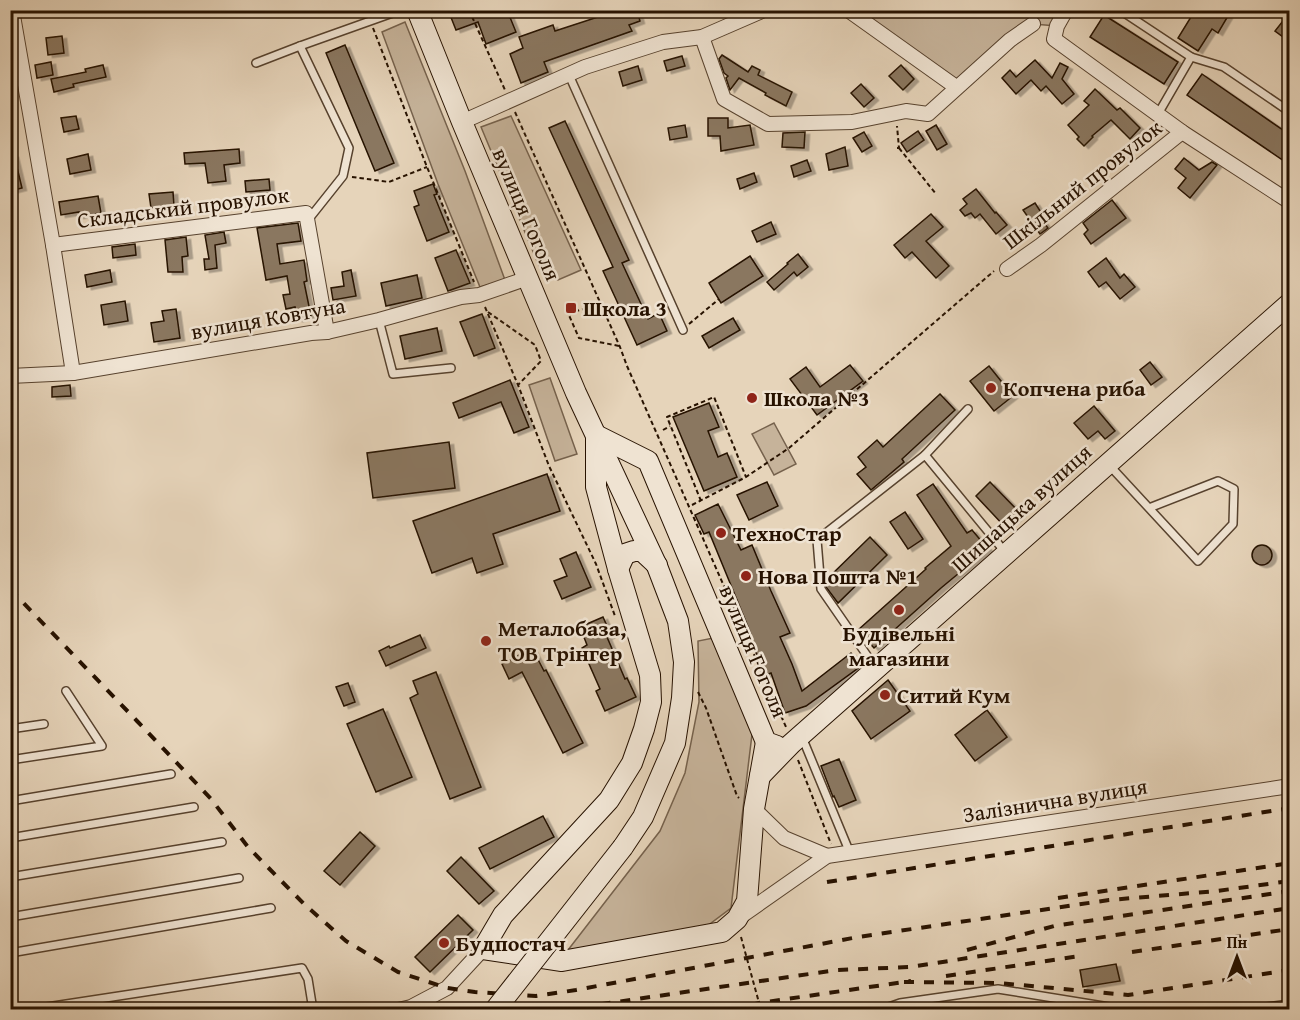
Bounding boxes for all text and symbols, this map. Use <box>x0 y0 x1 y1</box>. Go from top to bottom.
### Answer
street label: Шкільний провулок <box>995 111 1169 257</box>
street label: вулиця Гоголя <box>485 143 569 285</box>
street label: Складський провулок <box>75 178 291 236</box>
street label: вулиця Ковтуна <box>188 289 348 347</box>
place label: Школа 3 <box>583 292 667 324</box>
marker: Школа 3 <box>564 301 578 315</box>
place label: Копчена риба <box>1003 372 1146 404</box>
marker: Копчена риба <box>984 381 998 395</box>
place label: Школа №3 <box>764 382 869 414</box>
marker: Школа №3 <box>745 391 759 405</box>
street label: Шишацька вулиця <box>944 436 1098 580</box>
place label: ТехноСтар <box>733 517 842 549</box>
marker: ТехноСтар <box>714 526 728 540</box>
place label: Нова Пошта №1 <box>758 560 918 592</box>
marker: Нова Пошта №1 <box>739 569 753 583</box>
street label: вулиця Гоголя <box>712 580 796 722</box>
marker: Будівельні магазини <box>892 603 906 617</box>
place label: Металобаза, ТОВ Трінгер <box>498 612 626 669</box>
place label: Будівельні магазини <box>843 617 955 674</box>
marker: Металобаза, ТОВ Трінгер <box>479 634 493 648</box>
place label: Ситий Кум <box>897 679 1010 711</box>
marker: Ситий Кум <box>878 688 892 702</box>
street label: Залізнична вулиця <box>961 770 1149 830</box>
place label: Будпостач <box>456 927 566 959</box>
north arrow <box>1207 927 1267 987</box>
text: Пн <box>1227 930 1247 954</box>
marker: Будпостач <box>437 936 451 950</box>

